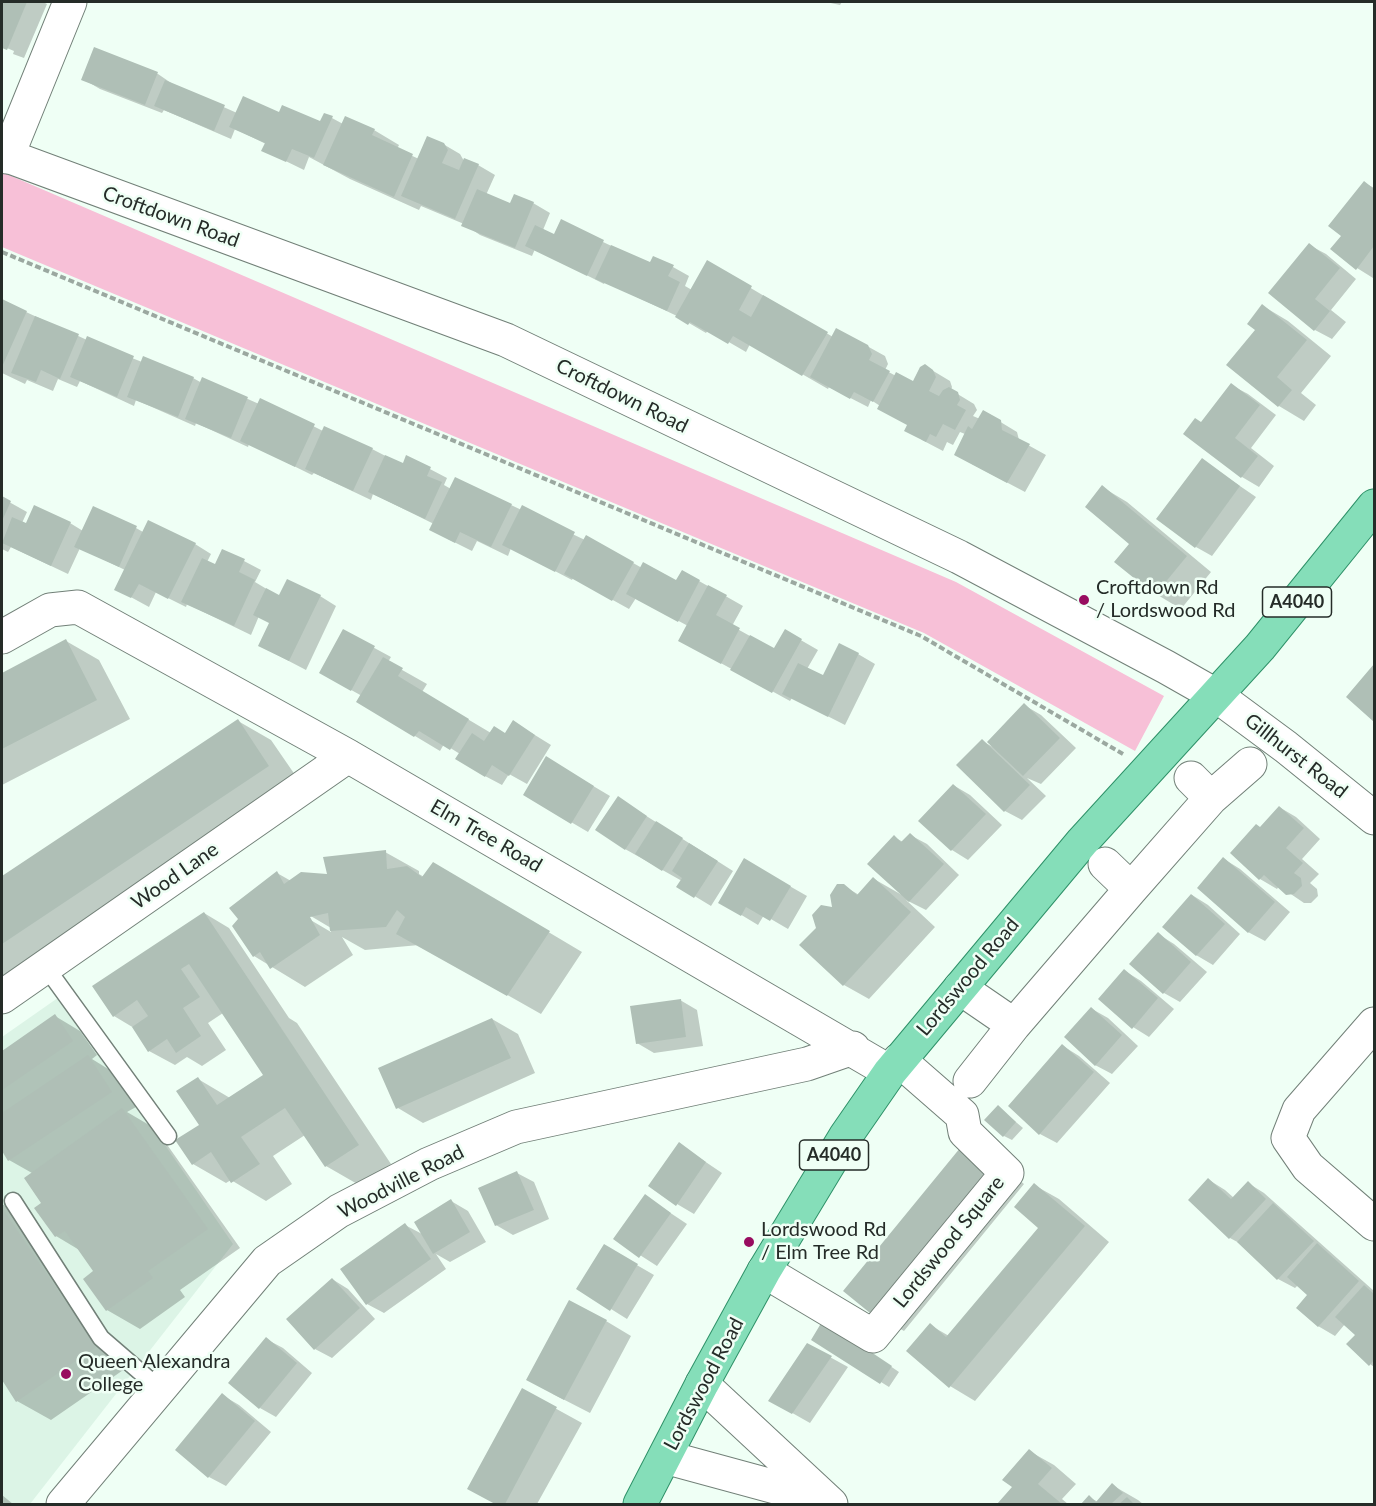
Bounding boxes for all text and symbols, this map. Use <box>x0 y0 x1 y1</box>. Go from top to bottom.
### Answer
street label: Croftdown Road <box>99 181 243 253</box>
street label: Croftdown Road <box>552 354 692 438</box>
place label: Croftdown Rd / Lordswood Rd <box>1096 576 1236 623</box>
road number: A4040 <box>1262 587 1332 617</box>
marker: Croftdown Rd / Lordswood Rd <box>1077 593 1091 607</box>
street label: Gillhurst Road <box>1240 708 1352 804</box>
street label: Elm Tree Road <box>426 794 546 878</box>
street label: Wood Lane <box>127 837 223 915</box>
street label: Lordswood Road <box>912 913 1024 1041</box>
street label: Woodville Road <box>334 1140 468 1224</box>
road number: A4040 <box>800 1140 868 1170</box>
street label: Lordswood Square <box>888 1171 1010 1313</box>
place label: Lordswood Rd / Elm Tree Rd <box>761 1218 886 1265</box>
marker: Lordswood Rd / Elm Tree Rd <box>742 1235 756 1249</box>
street label: Lordswood Road <box>659 1314 749 1454</box>
place label: Queen Alexandra College <box>78 1350 230 1397</box>
marker: Queen Alexandra College <box>59 1367 73 1381</box>

